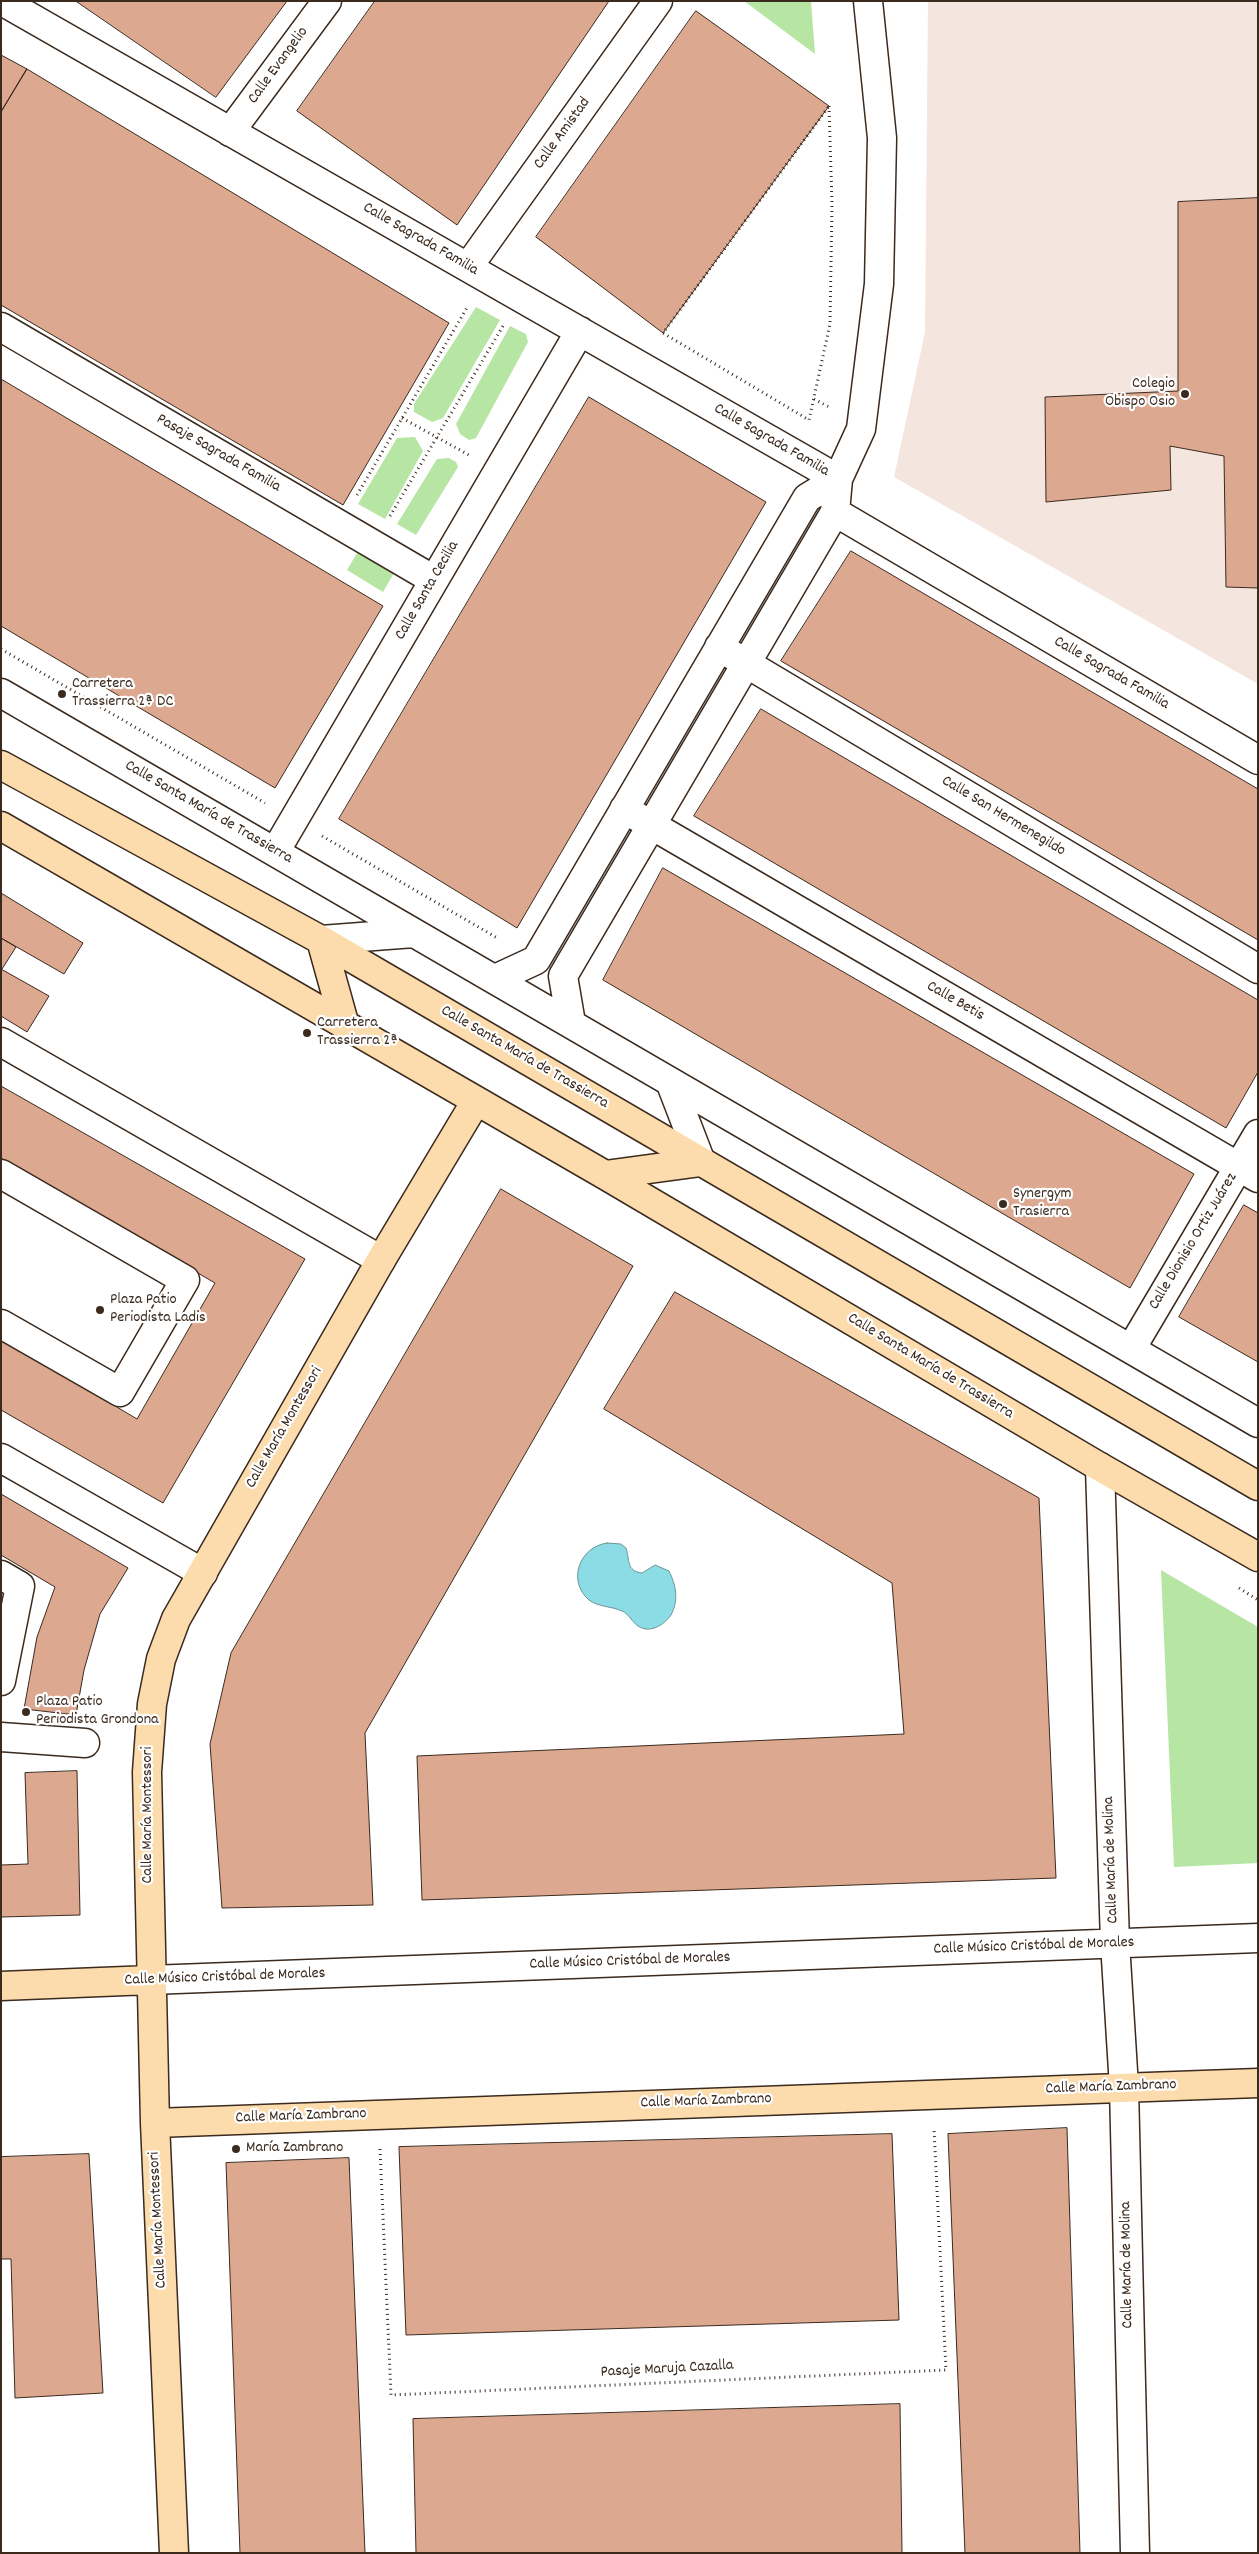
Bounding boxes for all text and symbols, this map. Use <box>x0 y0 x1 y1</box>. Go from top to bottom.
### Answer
street label: Calle Evangelio <box>245 24 313 108</box>
street label: Calle Amistad <box>531 94 595 174</box>
street label: Calle Sagrada Familia <box>359 199 481 281</box>
place label: Colegio Obispo Osio <box>1105 375 1175 413</box>
marker: Colegio Obispo Osio <box>1179 388 1191 400</box>
street label: Calle Sagrada Familia <box>710 400 832 482</box>
street label: Pasaje Sagrada Familia <box>152 411 284 497</box>
street label: Calle Santa Cecilia <box>392 538 464 644</box>
street label: Calle Sagrada Familia <box>1050 633 1172 715</box>
place label: Carretera Trassierra 2ª DC <box>72 675 173 713</box>
marker: Carretera Trassierra 2ª DC <box>56 688 68 700</box>
street label: Calle Santa María de Trassierra <box>121 757 295 869</box>
street label: Calle San Hermenegildo <box>937 772 1069 862</box>
street label: Calle Betis <box>923 978 987 1026</box>
street label: Calle Santa María de Trassierra <box>437 1002 611 1114</box>
place label: Carretera Trassierra 2ª <box>317 1014 398 1052</box>
marker: Carretera Trassierra 2ª <box>301 1027 313 1039</box>
street label: Calle Dionisio Ortiz Juárez <box>1146 1170 1242 1314</box>
place label: Synergym Trasierra <box>1013 1185 1071 1223</box>
marker: Synergym Trasierra <box>997 1198 1009 1210</box>
place label: Plaza Patio Periodista Ladis <box>110 1291 206 1329</box>
marker: Plaza Patio Periodista Ladis <box>94 1304 106 1316</box>
street label: Calle Santa María de Trassierra <box>843 1310 1017 1424</box>
street label: Calle María Montessori <box>242 1364 328 1492</box>
place label: Plaza Patio Periodista Grondona <box>36 1693 159 1731</box>
marker: Plaza Patio Periodista Grondona <box>20 1706 32 1718</box>
street label: Calle María Montessori <box>139 1747 159 1883</box>
street label: Calle María de Molina <box>1100 1796 1124 1924</box>
street label: Calle Músico Cristóbal de Morales <box>933 1934 1135 1960</box>
street label: Calle Músico Cristóbal de Morales <box>529 1949 731 1975</box>
street label: Calle Músico Cristóbal de Morales <box>124 1965 326 1991</box>
street label: Calle María Zambrano <box>1045 2076 1177 2100</box>
street label: Calle María Zambrano <box>640 2090 772 2114</box>
street label: Calle María Zambrano <box>235 2105 367 2129</box>
place label: María Zambrano <box>246 2139 343 2159</box>
marker: María Zambrano <box>230 2143 242 2155</box>
street label: Calle María Montessori <box>146 2151 172 2289</box>
street label: Calle María de Molina <box>1117 2201 1139 2329</box>
street label: Pasaje Maruja Cazalla <box>600 2357 734 2383</box>

